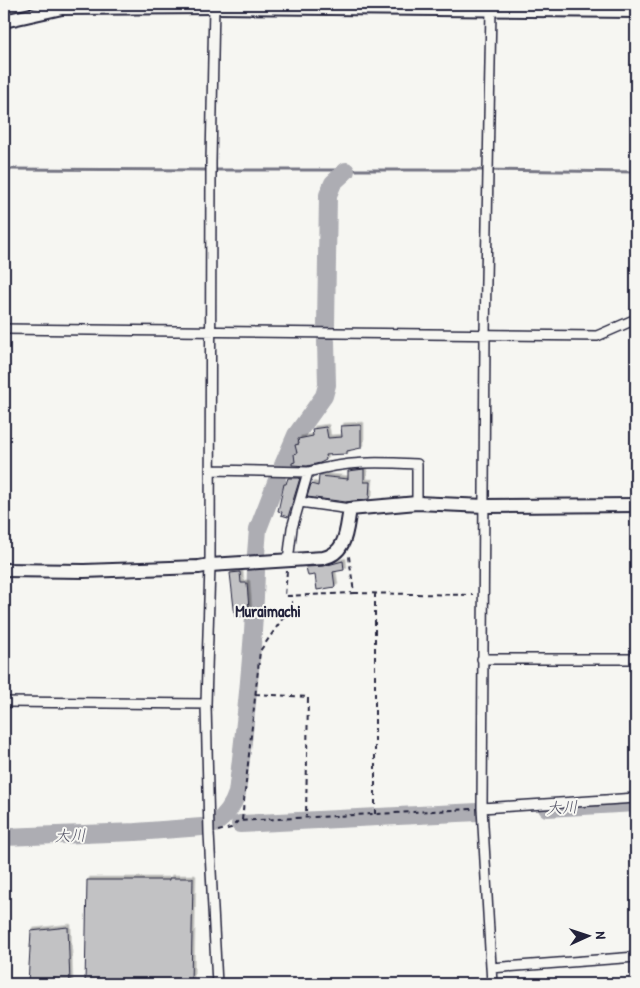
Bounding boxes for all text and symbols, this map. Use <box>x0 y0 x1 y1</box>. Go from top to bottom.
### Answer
district label: Muraimachi <box>235 600 301 622</box>
water label: 大川 <box>545 795 579 819</box>
water label: 大川 <box>54 823 86 847</box>
north arrow <box>562 910 612 960</box>
text: N <box>592 931 611 940</box>

